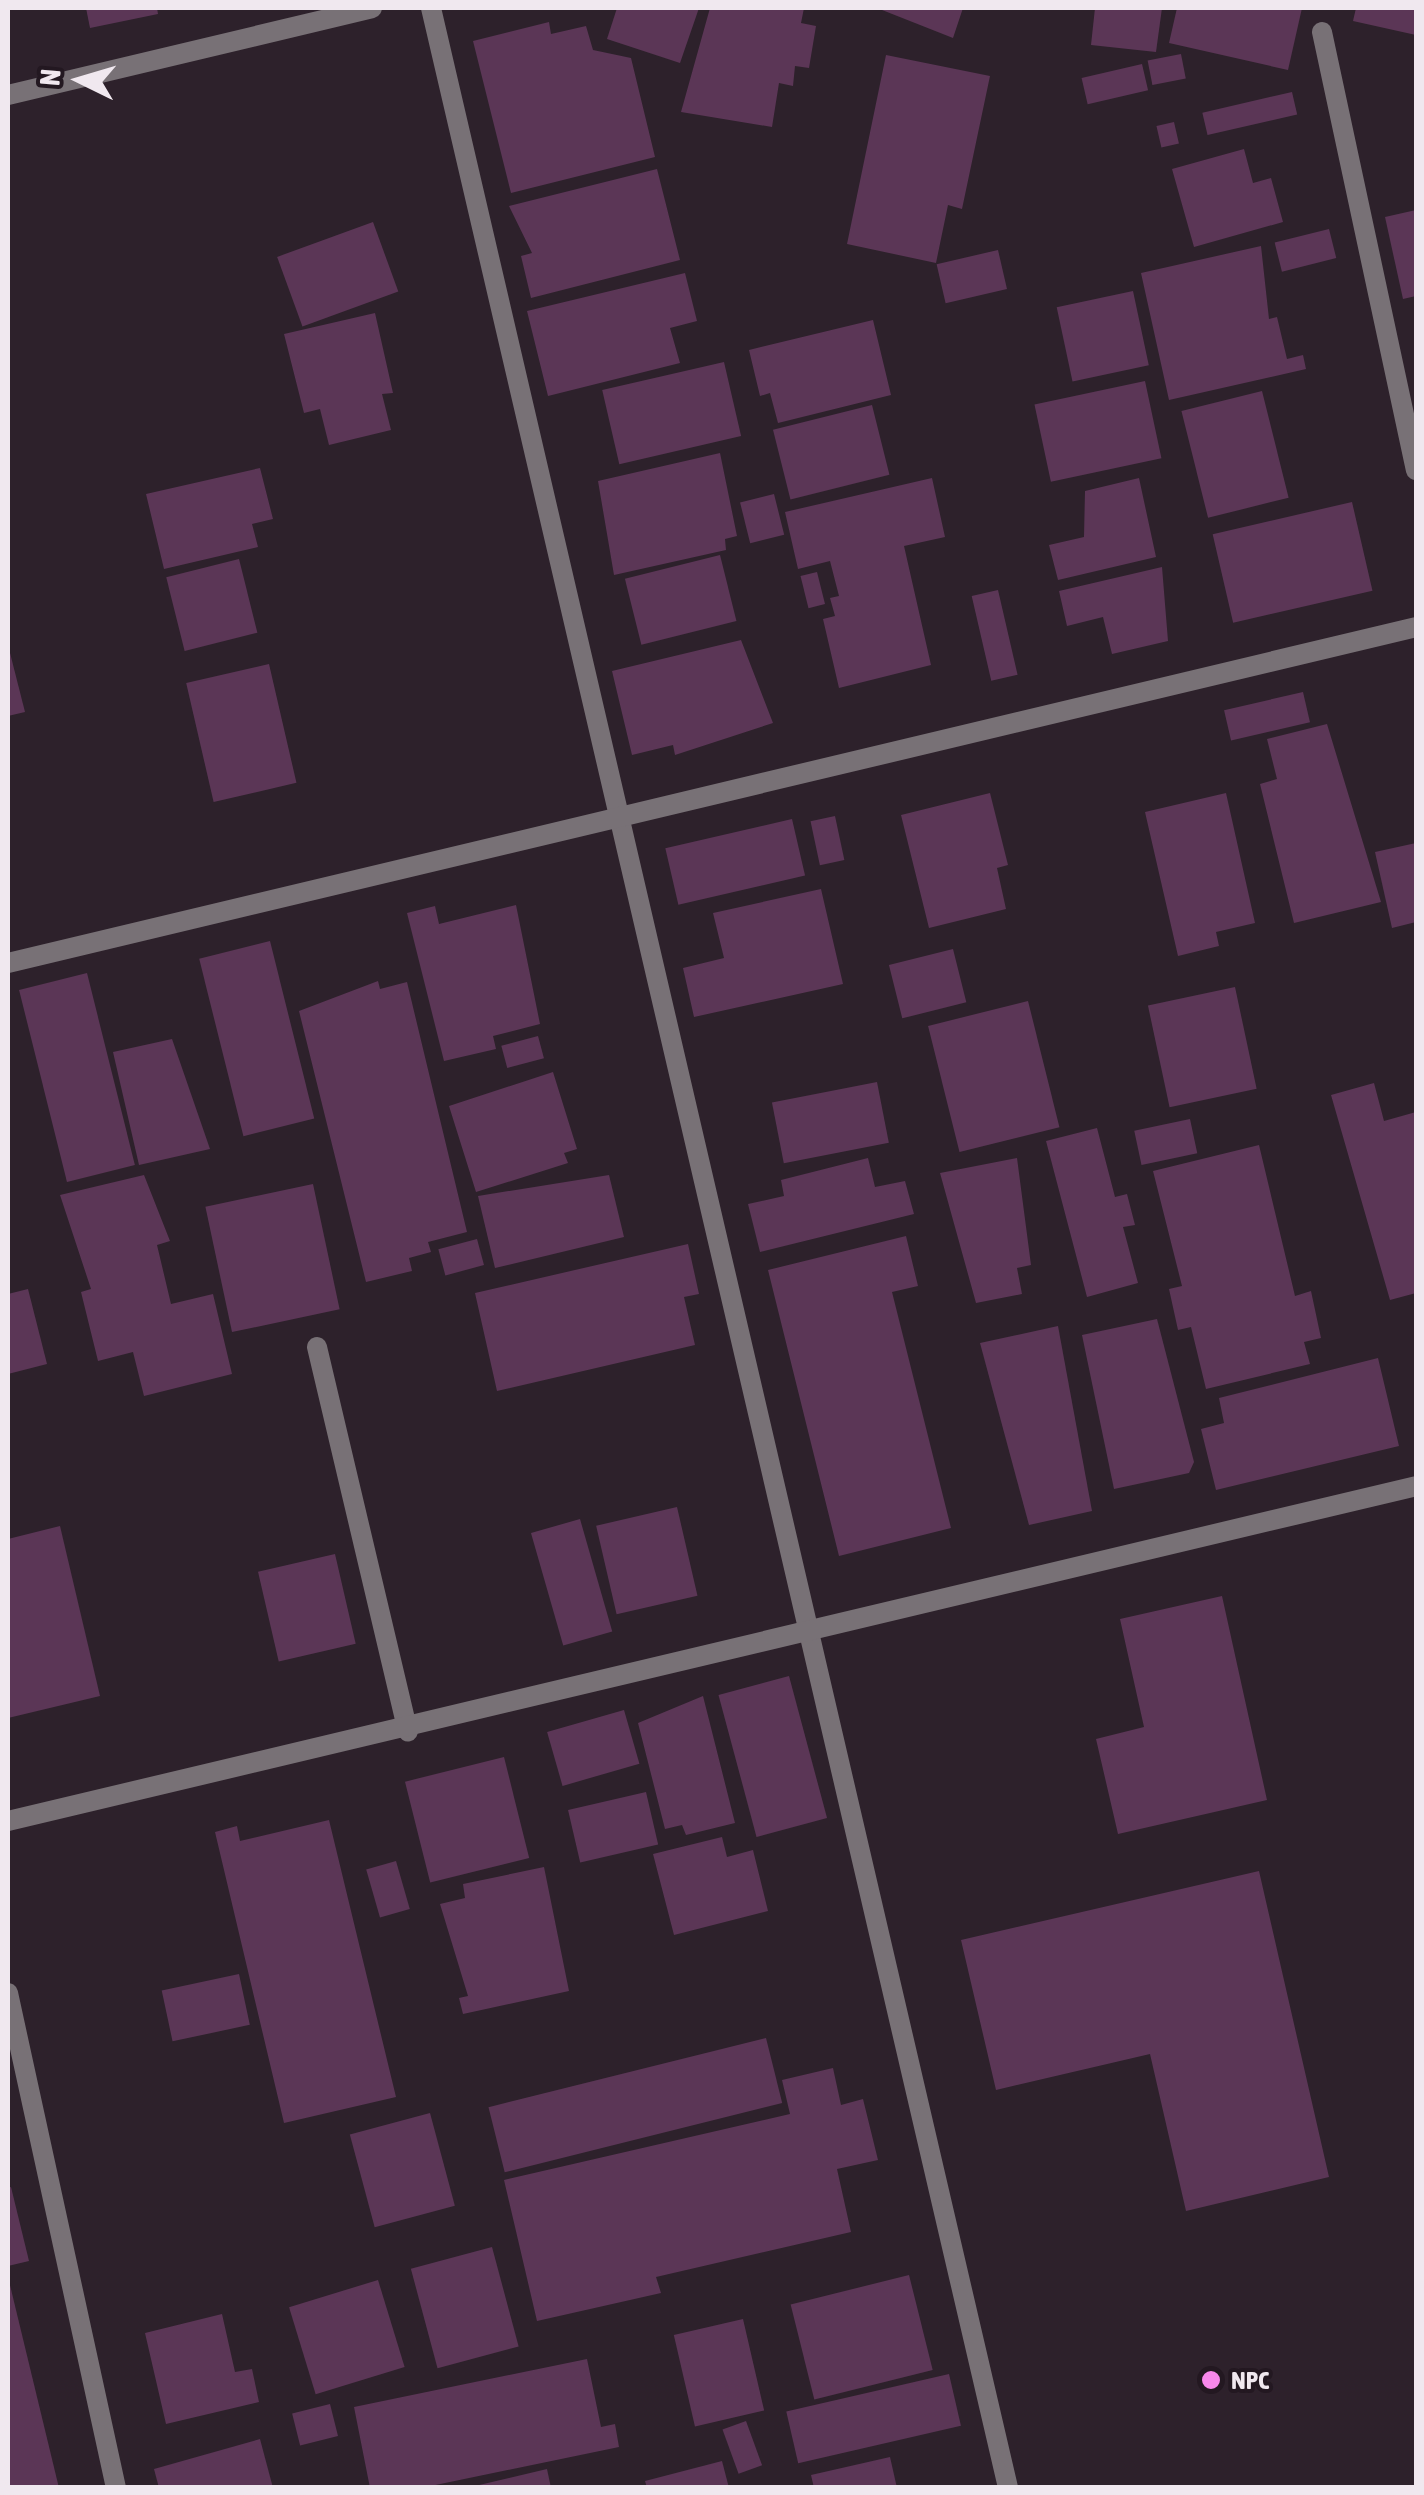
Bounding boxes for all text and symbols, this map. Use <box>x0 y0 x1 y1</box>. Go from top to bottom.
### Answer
north arrow <box>30 30 130 130</box>
text: N <box>33 68 67 87</box>
place label: NPC <box>1231 2365 1269 2395</box>
marker: NPC <box>1200 2369 1222 2391</box>

